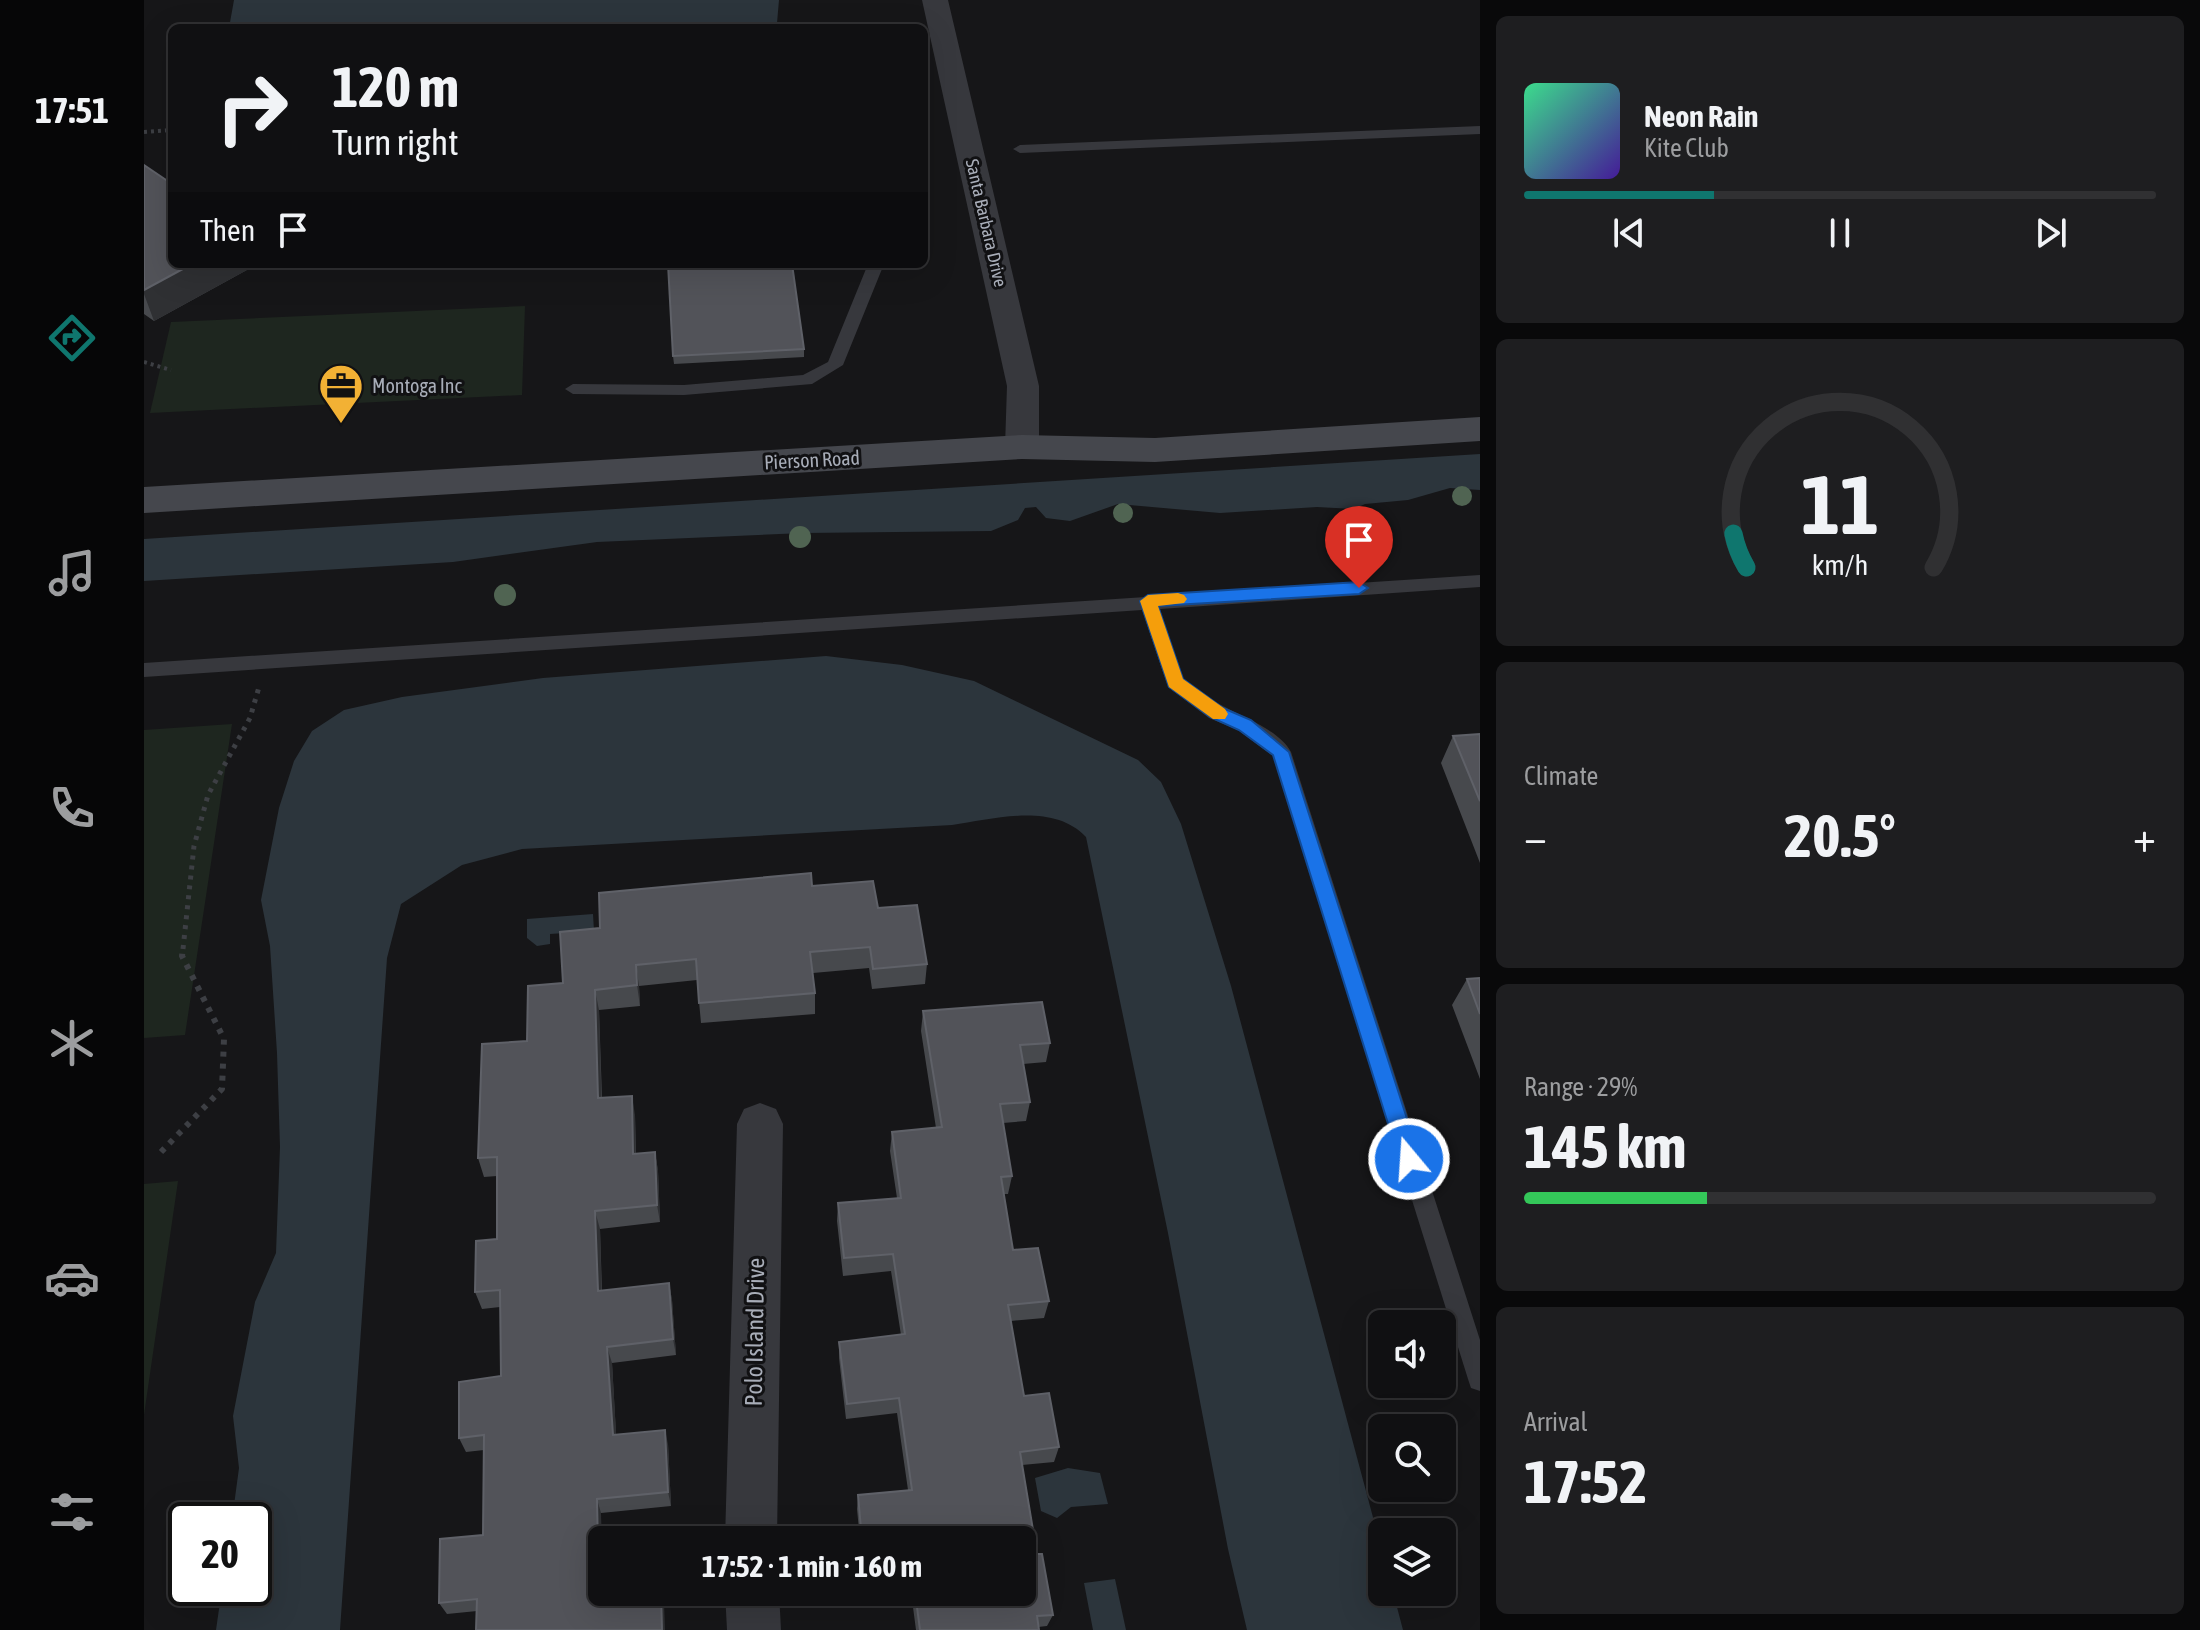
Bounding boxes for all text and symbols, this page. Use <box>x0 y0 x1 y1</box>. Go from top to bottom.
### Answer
text: 120 m <box>332 55 459 119</box>
icon: right <box>200 56 304 160</box>
text: 17:51 <box>35 89 109 131</box>
text: Neon Rain <box>1644 99 1758 133</box>
text: Turn right <box>332 121 459 163</box>
text: Kite Club <box>1644 133 1729 163</box>
street label: Santa Barbara Drive <box>962 157 1011 289</box>
icon: arrive <box>271 208 315 252</box>
icon: previous <box>1607 211 1651 255</box>
icon: pause <box>1818 211 1862 255</box>
icon: next <box>2029 211 2073 255</box>
text: Then <box>200 213 255 247</box>
icon: directions <box>44 310 100 366</box>
office icon: Montoga Inc <box>317 362 365 425</box>
place label: Montoga Inc <box>372 374 462 397</box>
street label: Pierson Road <box>763 446 861 473</box>
text: 11 <box>1801 456 1879 552</box>
pin <box>1325 506 1393 588</box>
icon: arrive <box>1337 518 1381 562</box>
icon: music <box>44 545 100 601</box>
text: km/h <box>1812 548 1868 581</box>
text: Climate <box>1524 761 1598 791</box>
icon: phone <box>44 780 100 836</box>
text: 20.5° <box>1784 801 1896 870</box>
text: − <box>1524 811 1547 861</box>
text: + <box>2133 811 2156 861</box>
icon: climate <box>44 1015 100 1071</box>
text: Range · 29% <box>1524 1072 1637 1102</box>
text: 145 km <box>1524 1112 1686 1181</box>
position arrow <box>1367 1117 1451 1201</box>
icon: car <box>44 1250 100 1306</box>
street label: Polo Island Drive <box>740 1258 769 1406</box>
map controls <box>1368 1310 1456 1606</box>
button: sound <box>1368 1310 1456 1398</box>
text: Arrival <box>1524 1407 1588 1437</box>
button: search <box>1368 1414 1456 1502</box>
text: 17:52 <box>1524 1447 1647 1516</box>
icon: filters <box>44 1484 100 1540</box>
speed limit sign: 20 <box>168 1502 272 1606</box>
button: layers <box>1368 1518 1456 1606</box>
text: 17:52 · 1 min · 160 m <box>702 1549 922 1583</box>

